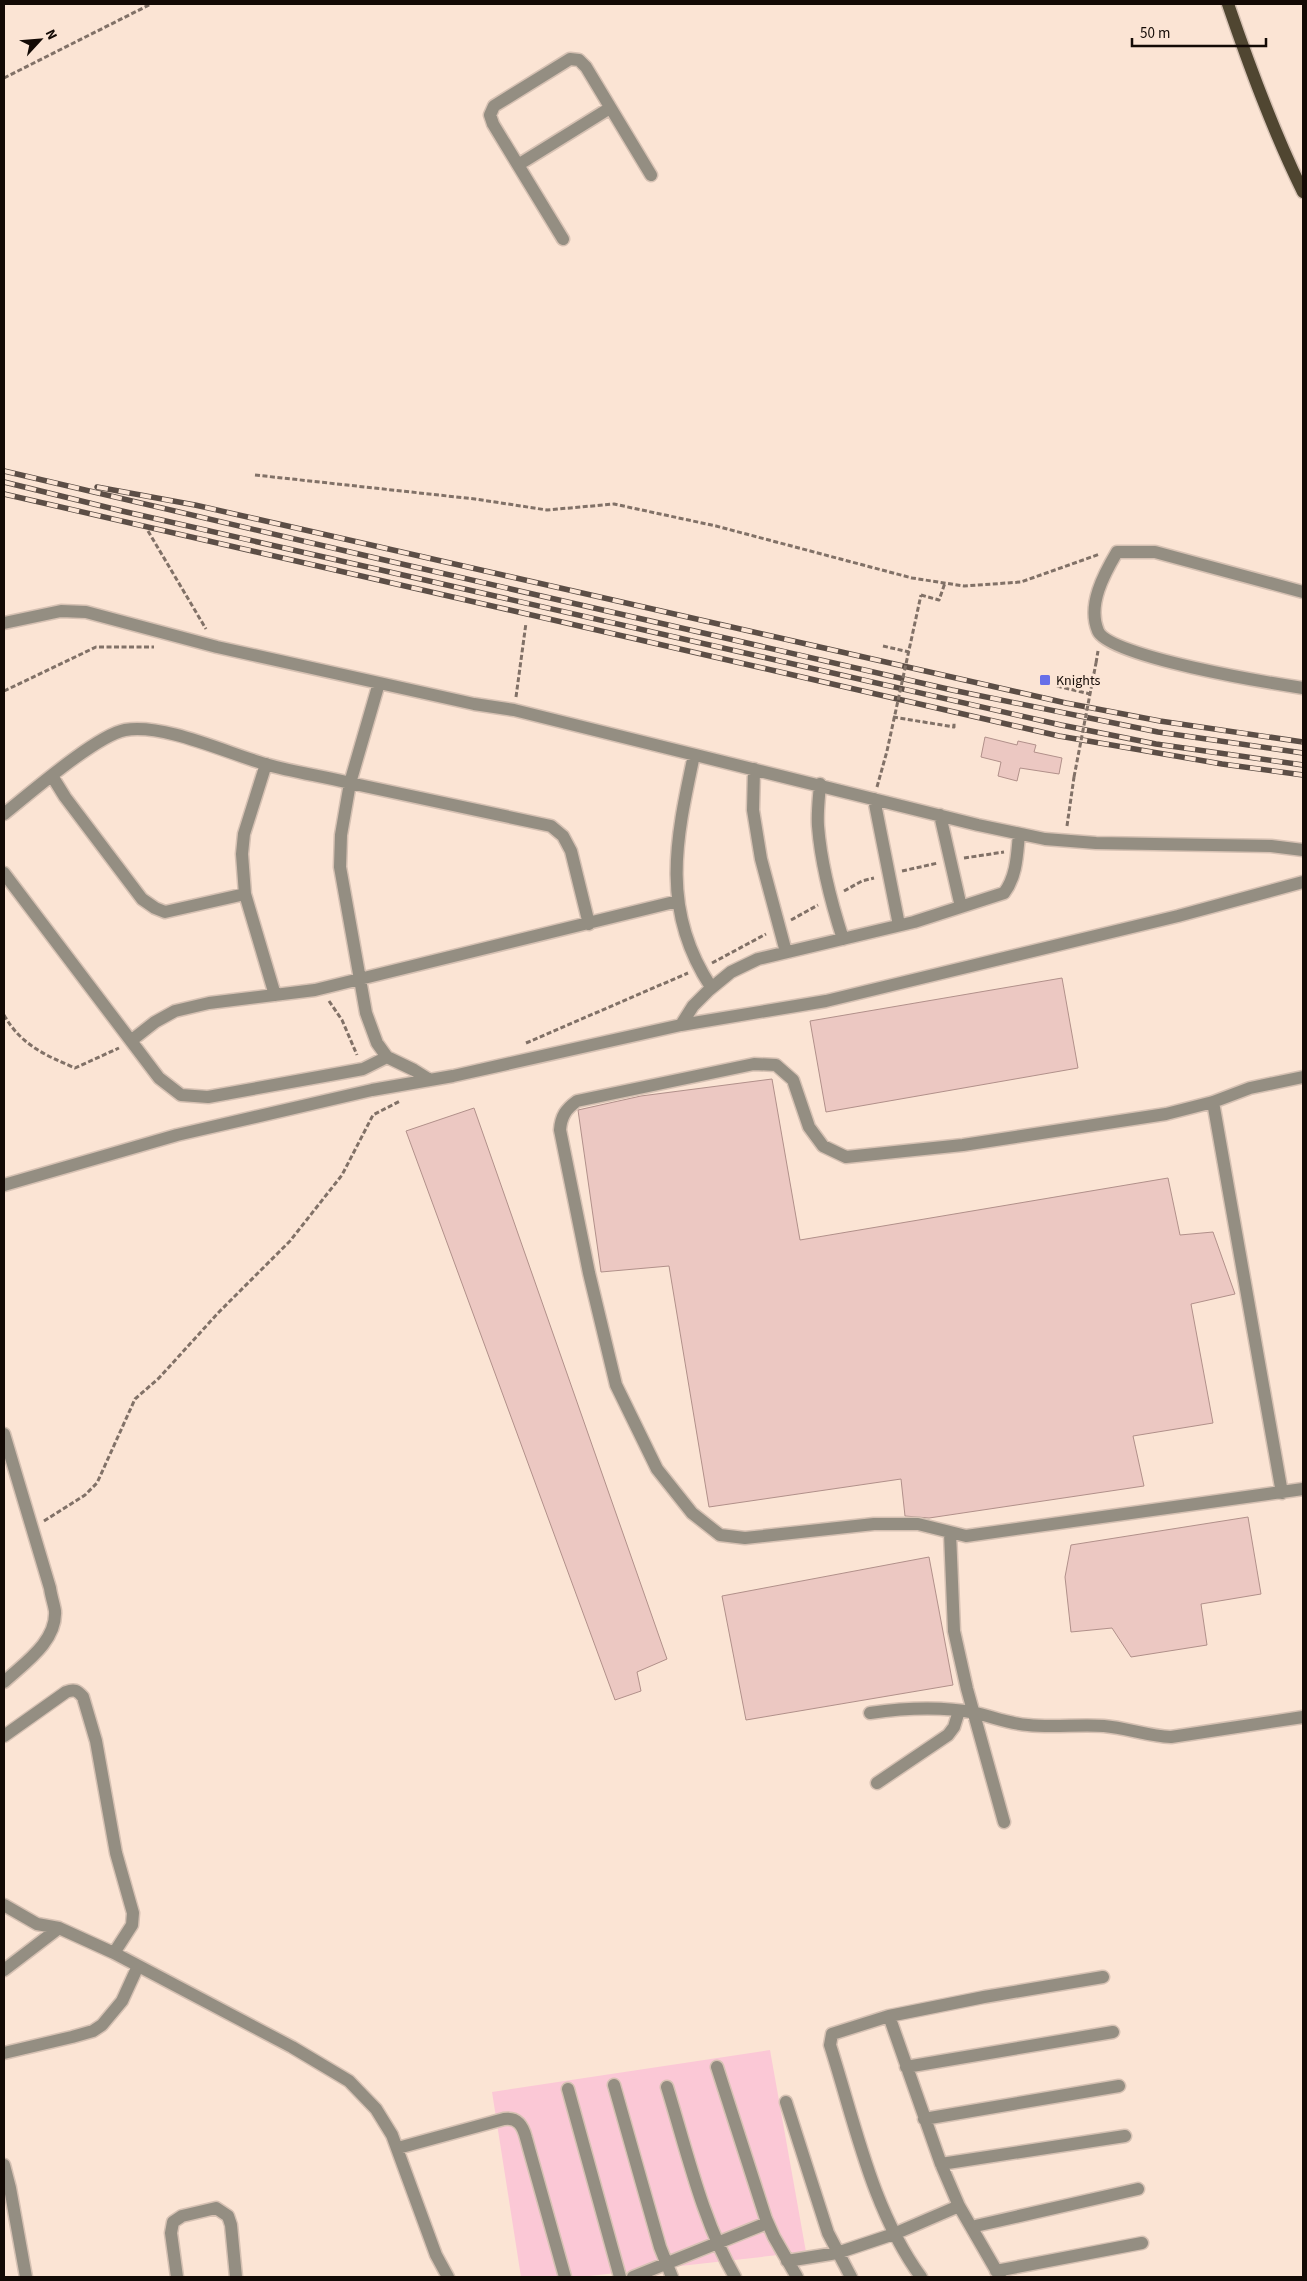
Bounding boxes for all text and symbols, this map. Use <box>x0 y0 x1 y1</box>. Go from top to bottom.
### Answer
north arrow <box>15 15 65 65</box>
scale bar <box>1132 15 1266 47</box>
text: 50 m <box>1140 23 1170 44</box>
text: N <box>40 26 62 43</box>
place label: Knights <box>1056 671 1100 691</box>
marker: Knights <box>1038 673 1052 687</box>

